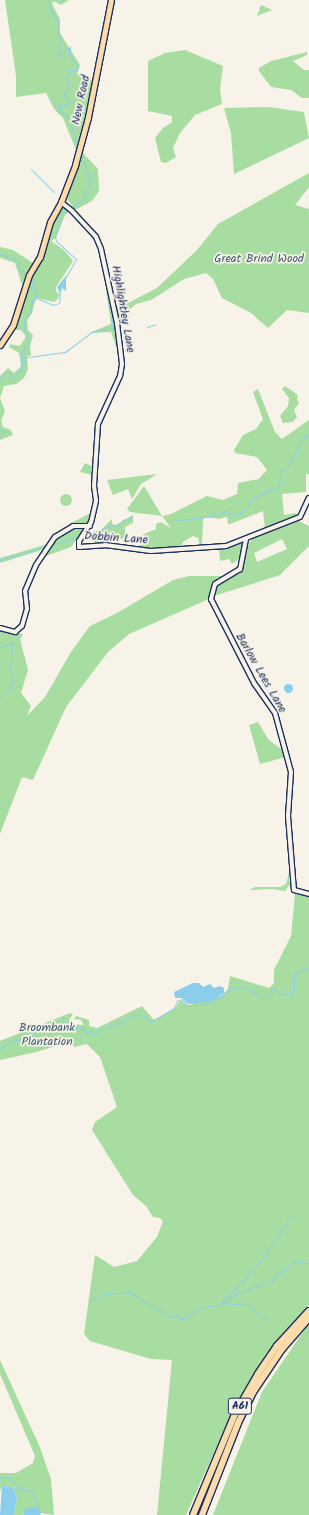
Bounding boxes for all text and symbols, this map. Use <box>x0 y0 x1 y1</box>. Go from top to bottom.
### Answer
street label: New Road <box>69 74 93 126</box>
park label: Great Brind Wood <box>214 252 304 266</box>
street label: Highlightley Lane <box>108 264 138 354</box>
street label: Dobbin Lane <box>84 529 148 547</box>
street label: Barlow Lees Lane <box>232 631 290 715</box>
park label: Broombank Plantation <box>19 1021 75 1049</box>
road number: A61 <box>227 1397 253 1415</box>

